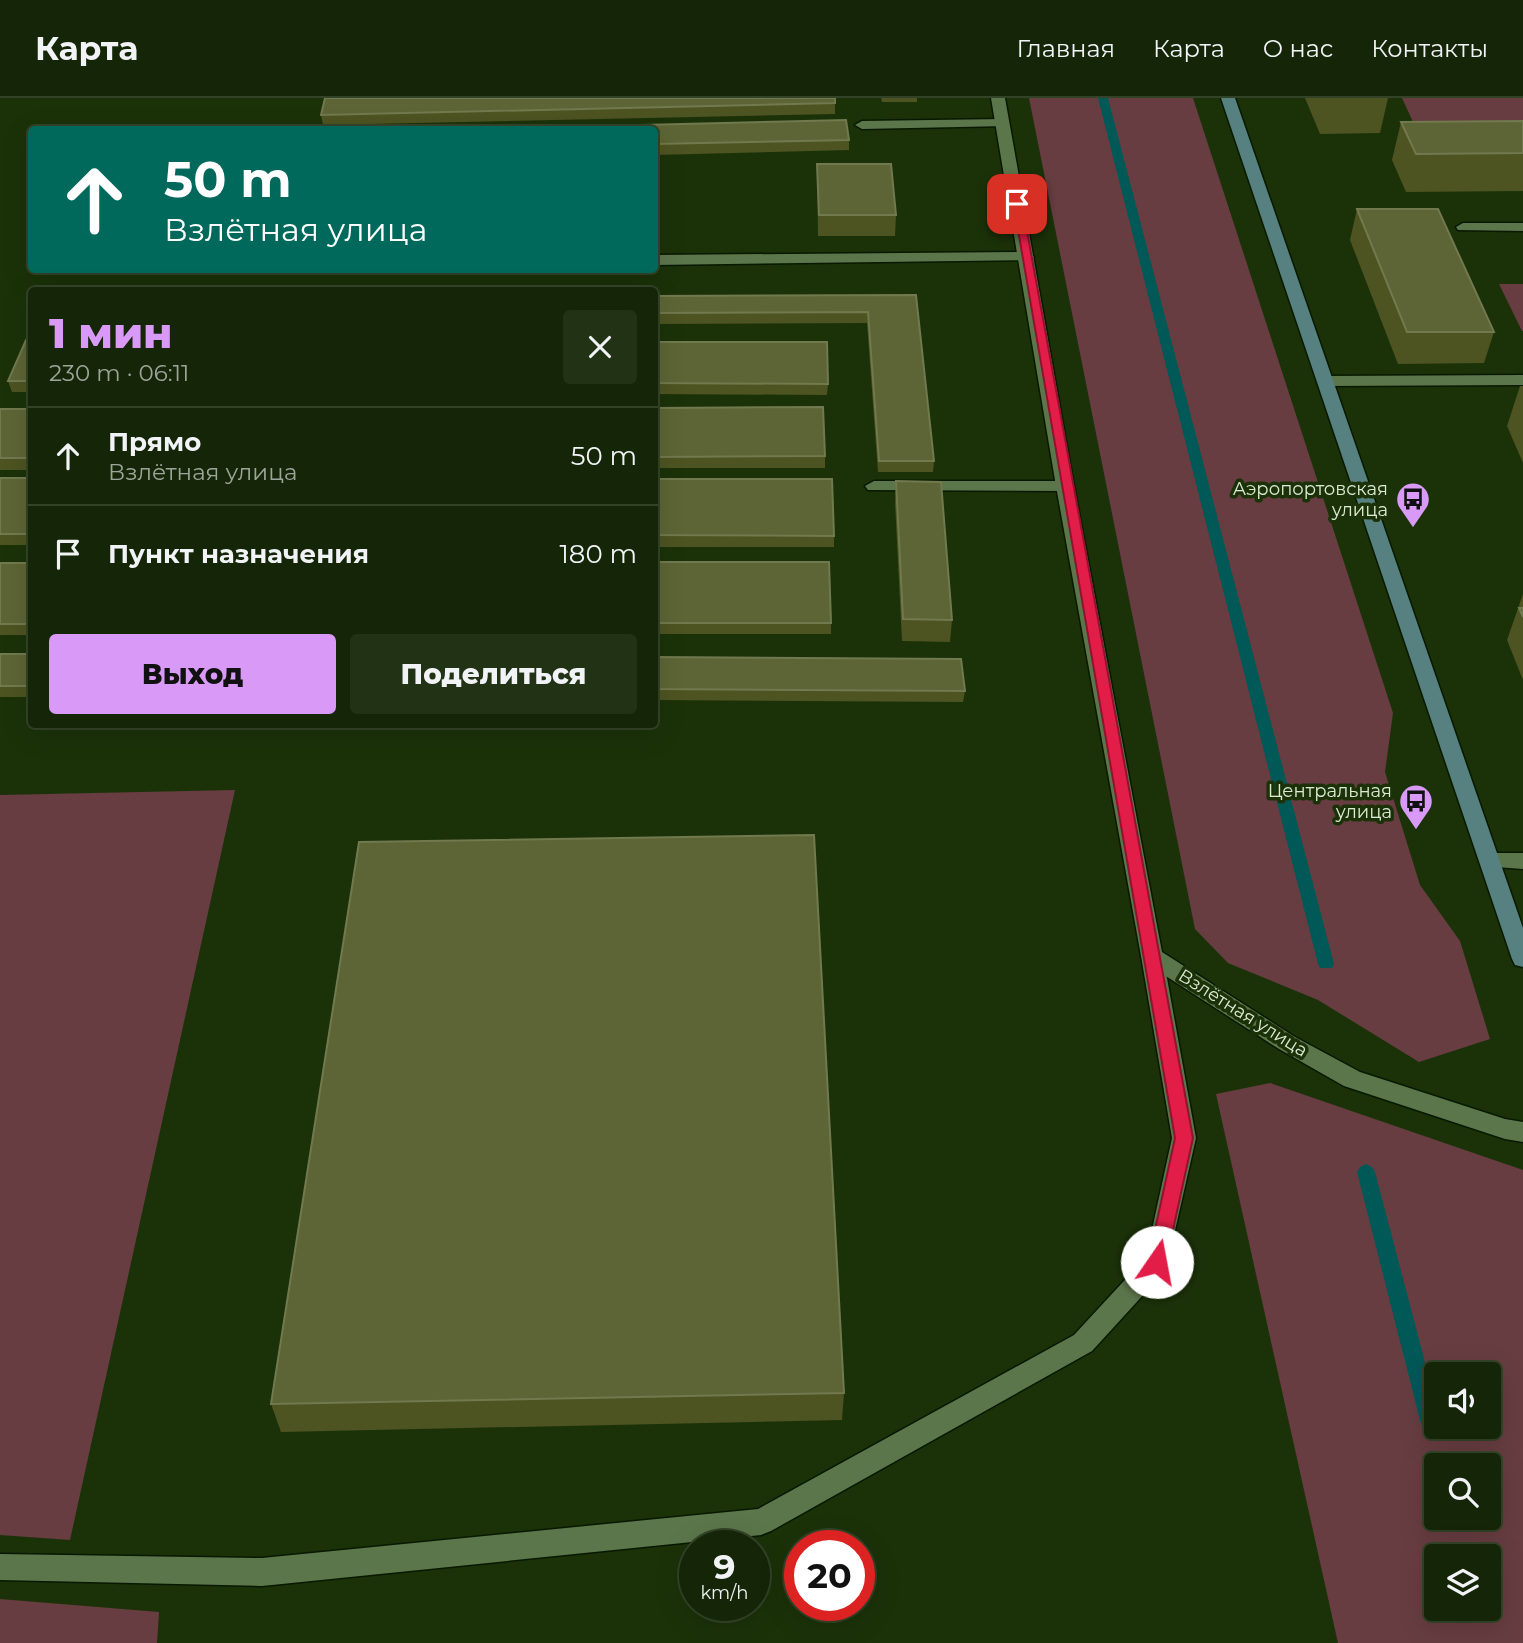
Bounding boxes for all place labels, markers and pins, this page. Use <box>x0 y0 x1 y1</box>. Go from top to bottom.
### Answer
pin <box>987 174 1047 234</box>
place label: Аэропортовская улица <box>1233 478 1388 521</box>
bus stop icon: Аэропортовская улица <box>1394 480 1432 529</box>
place label: Центральная улица <box>1268 780 1392 823</box>
bus stop icon: Центральная улица <box>1397 782 1435 831</box>

